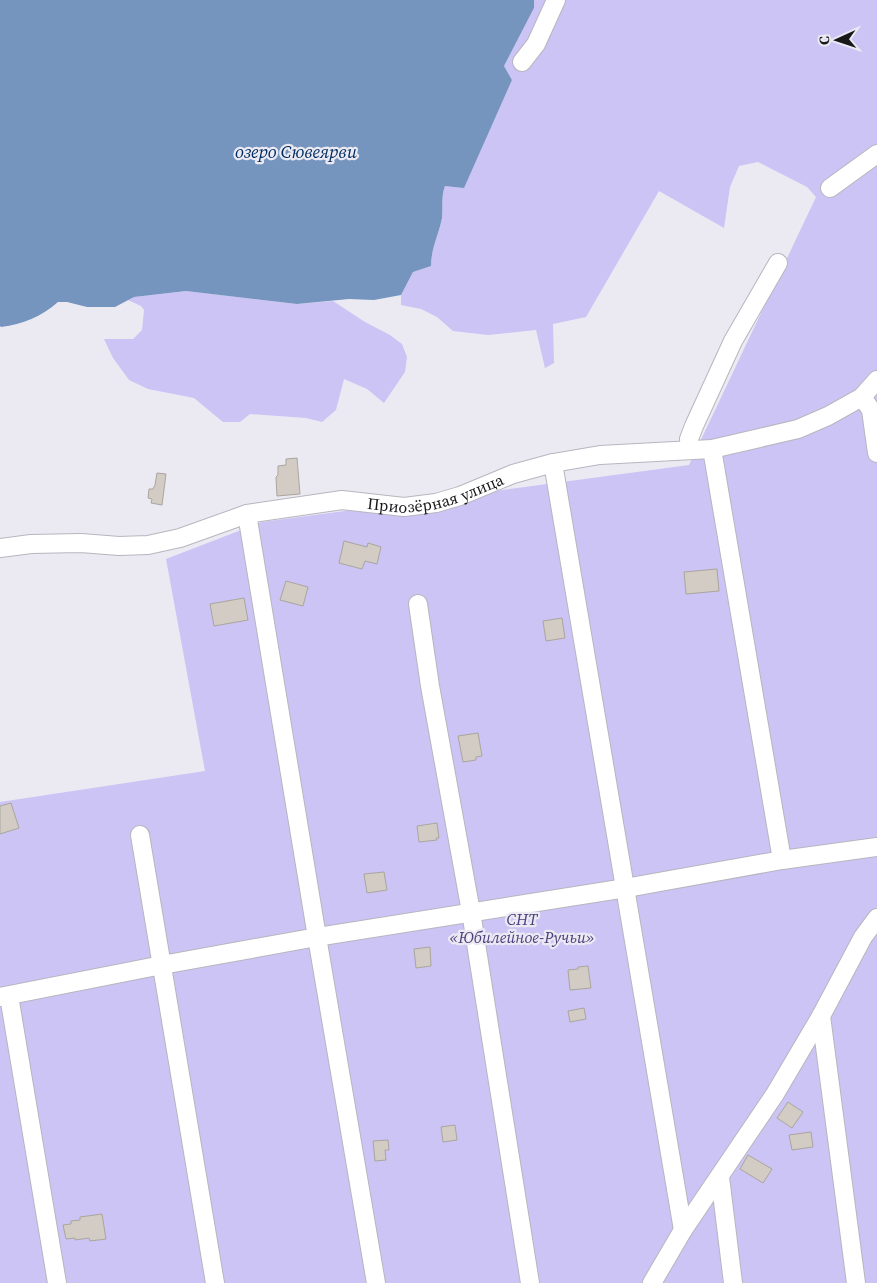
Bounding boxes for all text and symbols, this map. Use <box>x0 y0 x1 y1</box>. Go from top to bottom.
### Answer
north arrow <box>812 15 862 65</box>
text: С <box>814 36 834 46</box>
water label: озеро Сювеярви <box>235 139 358 164</box>
street label: Приозёрная улица <box>366 468 508 518</box>
park label: СНТ «Юбилейное-Ручьи» <box>449 908 595 948</box>

